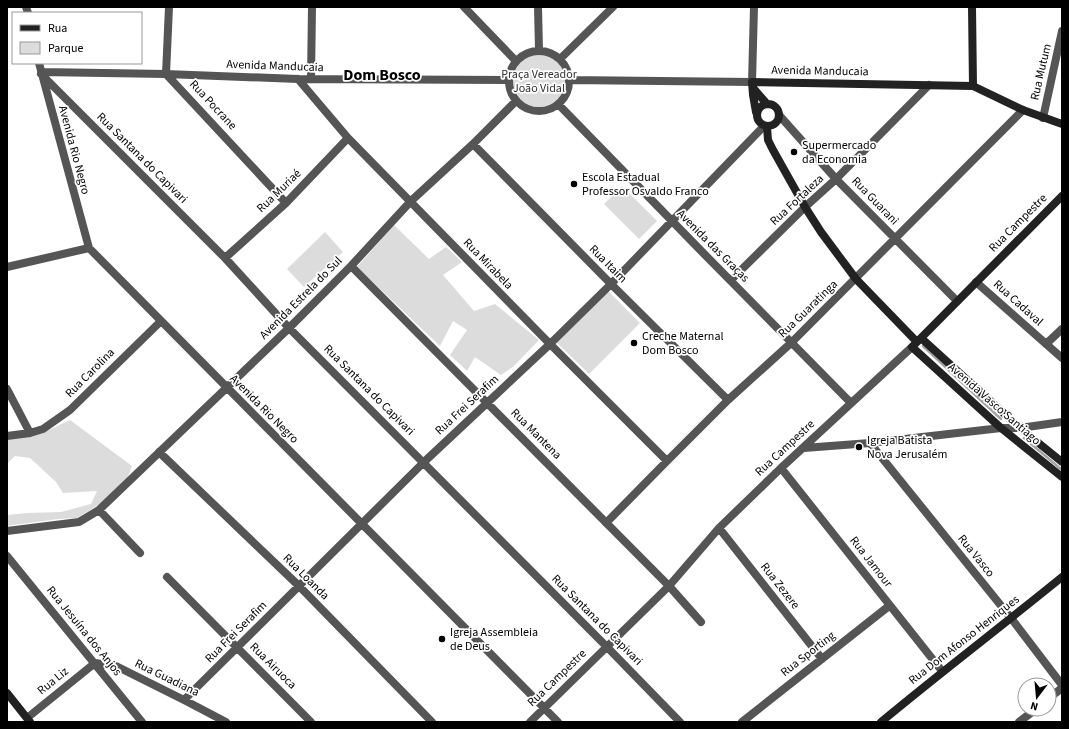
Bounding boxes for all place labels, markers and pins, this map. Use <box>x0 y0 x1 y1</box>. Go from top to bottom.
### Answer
place label: Supermercado da Economia <box>802 137 876 168</box>
marker: Supermercado da Economia <box>789 147 799 157</box>
place label: Escola Estadual Professor Osvaldo Franco <box>582 169 709 200</box>
marker: Escola Estadual Professor Osvaldo Franco <box>569 179 579 189</box>
place label: Creche Maternal Dom Bosco <box>642 328 724 359</box>
marker: Creche Maternal Dom Bosco <box>629 338 639 348</box>
place label: Igreja Batista Nova Jerusalém <box>867 432 948 463</box>
marker: Igreja Batista Nova Jerusalém <box>854 442 864 452</box>
place label: Igreja Assembleia de Deus <box>450 624 538 655</box>
marker: Igreja Assembleia de Deus <box>437 634 447 644</box>

